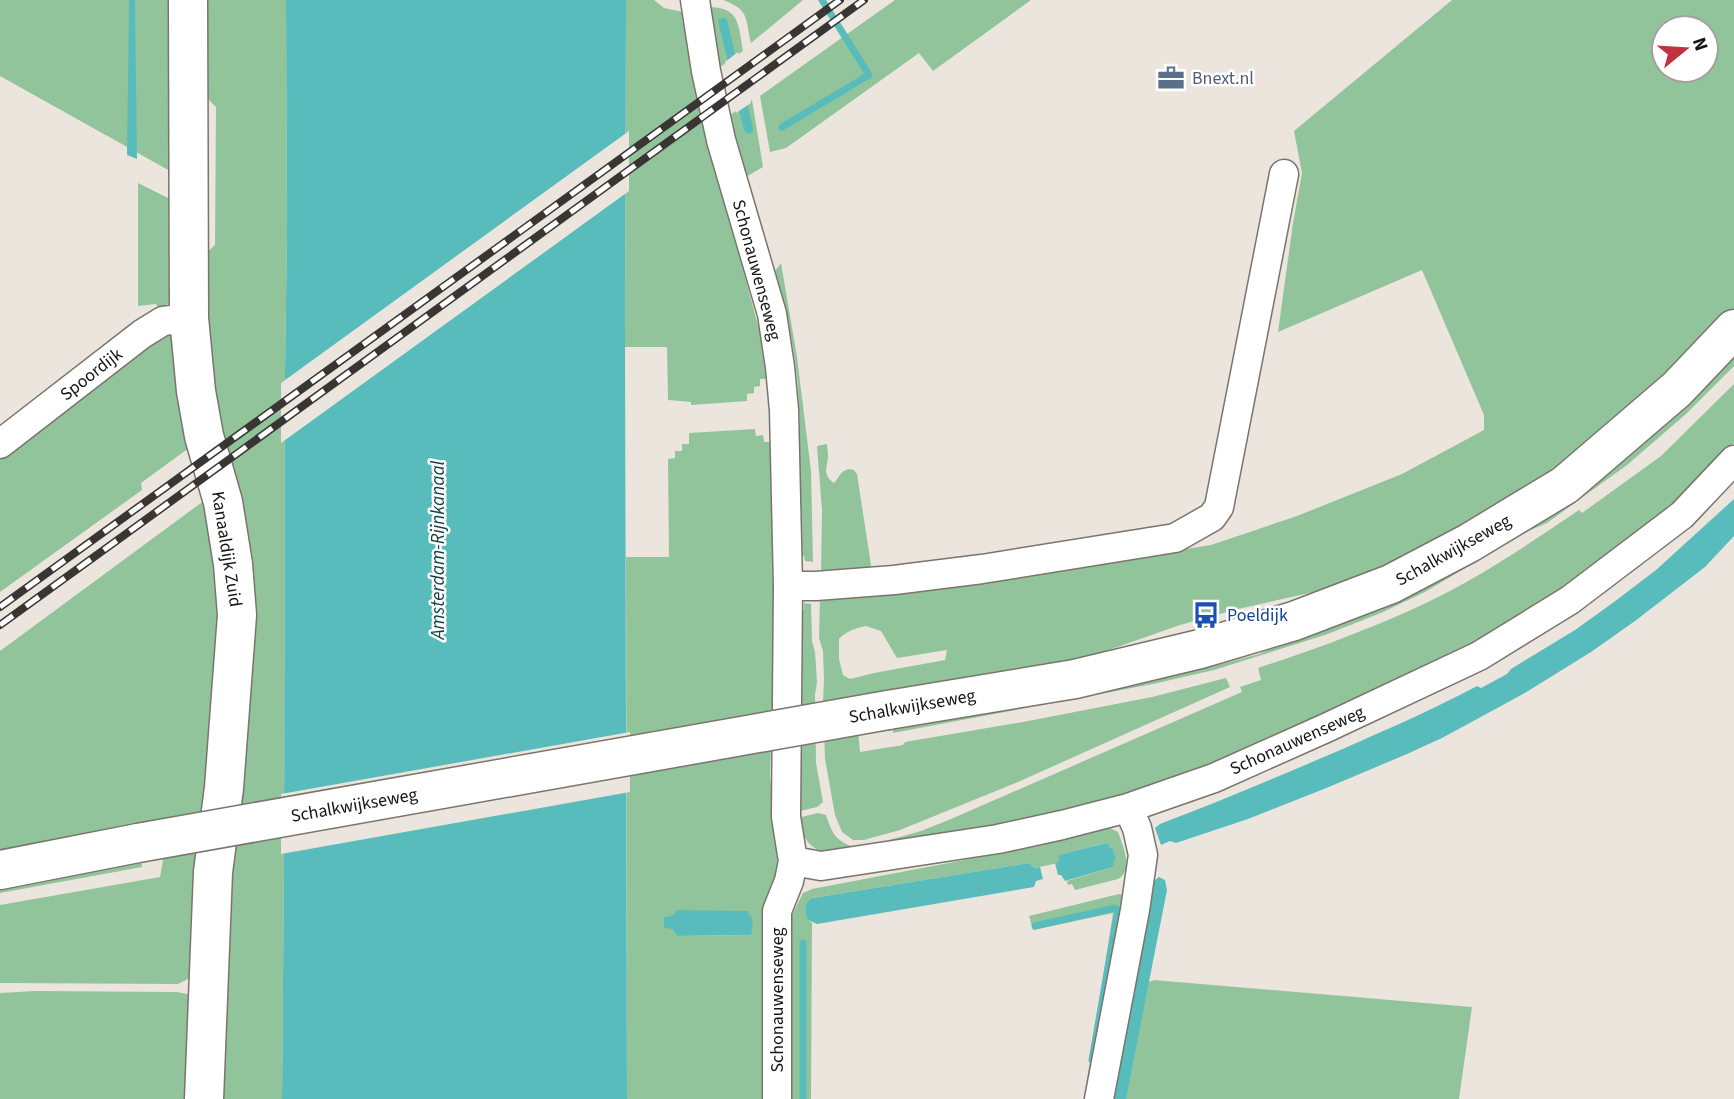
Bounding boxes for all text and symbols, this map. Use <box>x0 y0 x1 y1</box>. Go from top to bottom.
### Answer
north arrow <box>1650 14 1720 84</box>
text: N <box>1685 34 1715 54</box>
office icon: Bnext.nl <box>1156 63 1186 93</box>
place label: Bnext.nl <box>1192 66 1254 91</box>
street label: Schonauwenseweg <box>726 197 787 343</box>
street label: Spoordijk <box>55 342 128 407</box>
water label: Amsterdam-Rijnkanaal <box>425 460 452 640</box>
street label: Kanaaldijk Zuid <box>205 489 248 609</box>
street label: Schalkwijkseweg <box>1391 508 1515 592</box>
bus stop icon: Poeldijk <box>1191 600 1221 630</box>
place label: Poeldijk <box>1227 603 1288 628</box>
street label: Schalkwijkseweg <box>847 683 977 730</box>
street label: Schonauwenseweg <box>1226 700 1369 781</box>
street label: Schalkwijkseweg <box>289 782 419 829</box>
street label: Schonauwenseweg <box>765 928 790 1073</box>

